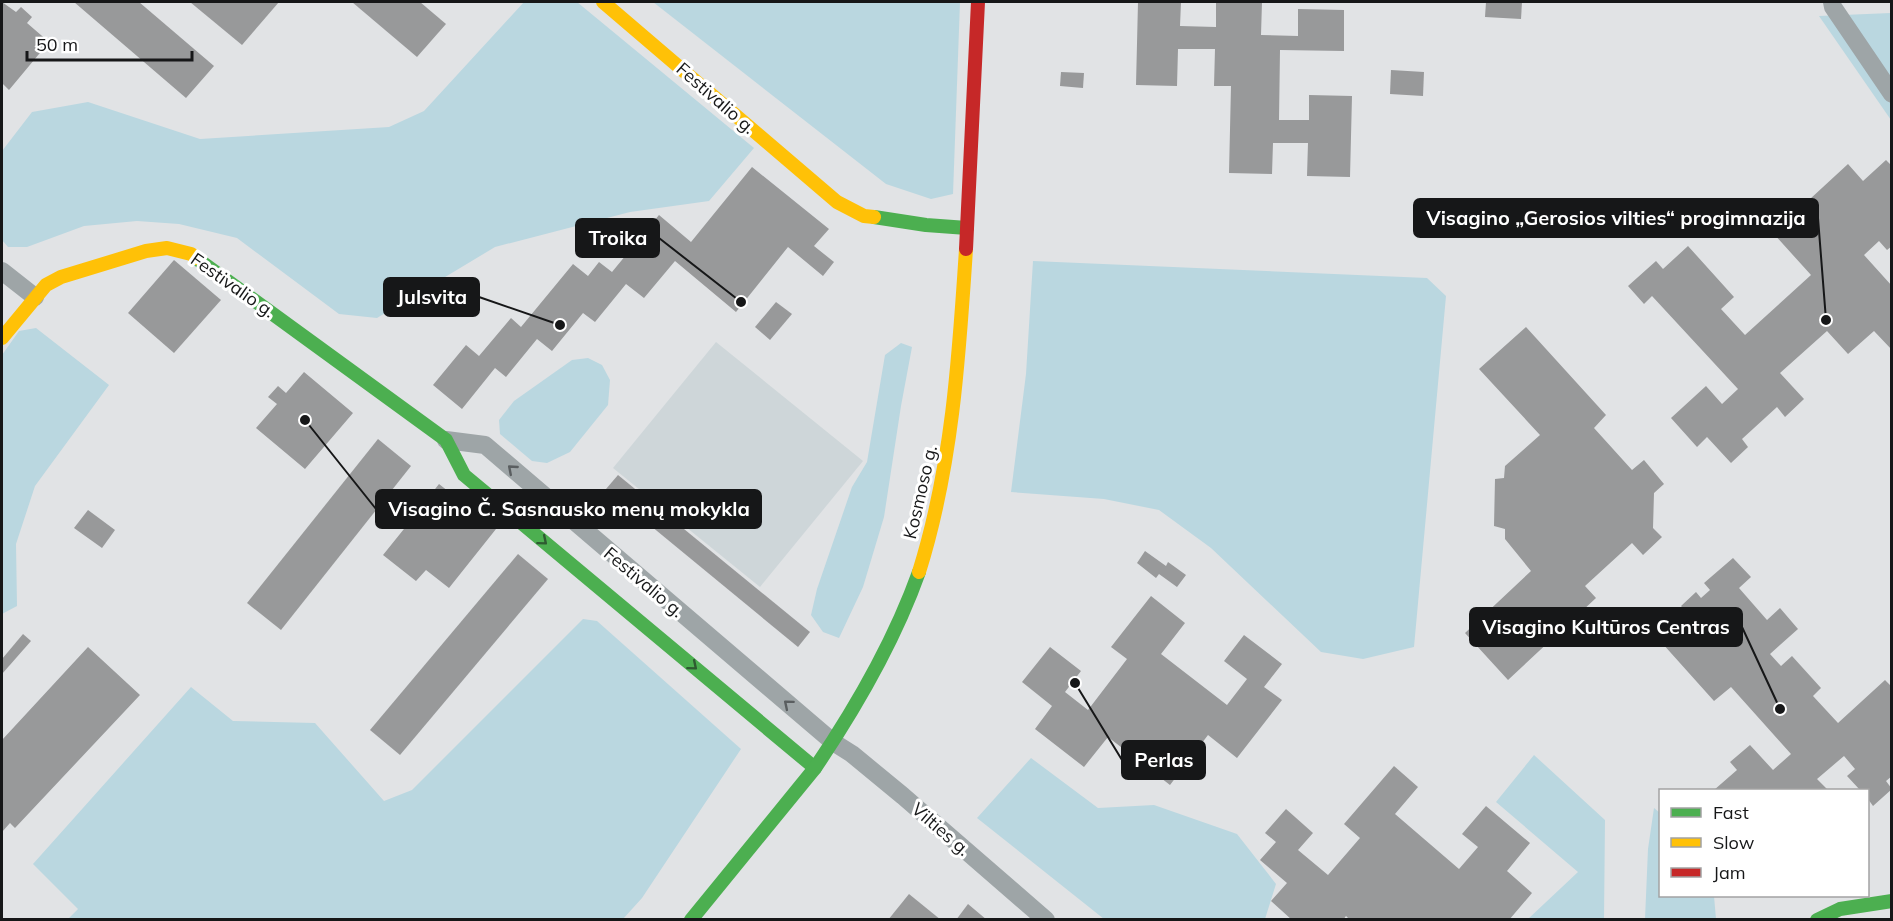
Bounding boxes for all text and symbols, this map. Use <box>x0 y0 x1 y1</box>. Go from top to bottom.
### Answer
scale bar <box>27 24 192 62</box>
text: 50 m <box>36 33 78 56</box>
street label: Festivalio g. <box>672 57 760 139</box>
callout: Visagino „Gerosios vilties“ progimnazija <box>1414 199 1818 237</box>
text: Visagino „Gerosios vilties“ progimnazija <box>1425 205 1806 230</box>
callout: Troika <box>576 219 659 257</box>
text: Troika <box>589 225 647 250</box>
street label: Festivalio g. <box>186 248 280 322</box>
callout: Julsvita <box>384 278 479 316</box>
text: Julsvita <box>397 284 467 309</box>
street label: Kosmoso g. <box>898 443 942 541</box>
one-way arrow <box>508 465 519 476</box>
callout: Visagino Č. Sasnausko menų mokykla <box>376 490 761 528</box>
text: Visagino Č. Sasnausko menų mokykla <box>387 496 750 521</box>
one-way arrow <box>536 534 547 545</box>
street label: Festivalio g. <box>599 542 689 622</box>
callout: Visagino Kultūros Centras <box>1470 608 1742 646</box>
text: Visagino Kultūros Centras <box>1481 614 1730 639</box>
one-way arrow <box>686 659 697 670</box>
one-way arrow <box>784 701 795 712</box>
callout: Perlas <box>1122 741 1205 779</box>
text: Perlas <box>1134 747 1194 772</box>
legend <box>1659 789 1869 897</box>
street label: Vilties g. <box>907 797 975 861</box>
text: Fast <box>1713 801 1749 824</box>
text: Slow <box>1713 831 1755 854</box>
text: Jam <box>1713 861 1746 884</box>

